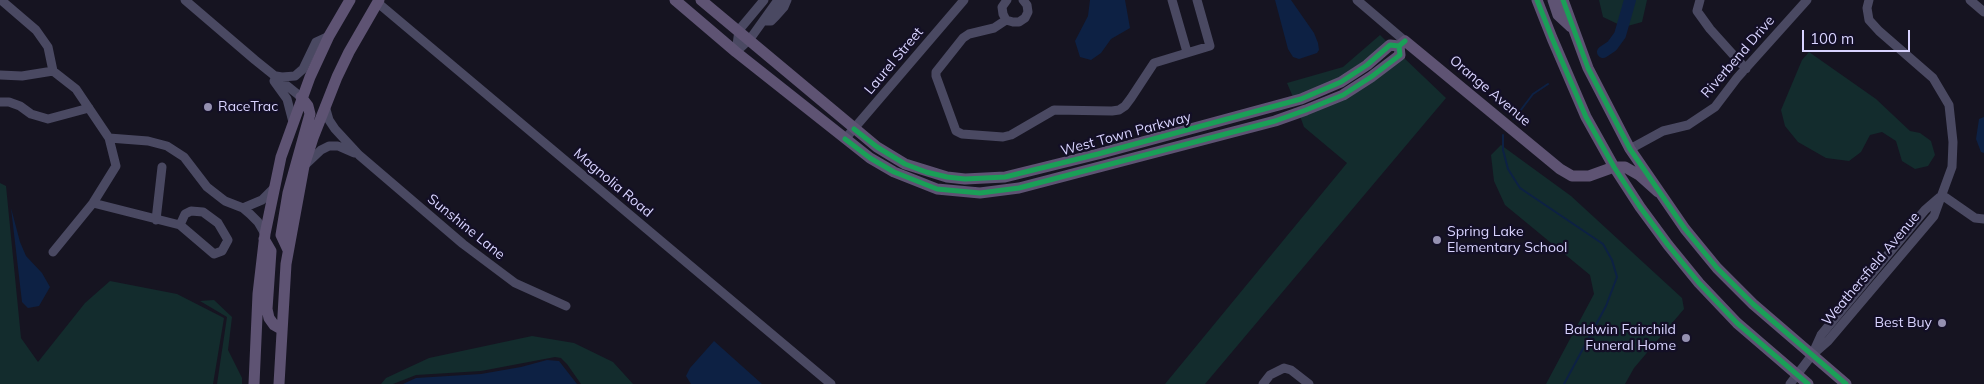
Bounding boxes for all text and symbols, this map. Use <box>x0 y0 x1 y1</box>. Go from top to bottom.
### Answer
street label: Riverbend Drive <box>1698 13 1778 101</box>
scale bar <box>1804 20 1912 52</box>
street label: Laurel Street <box>861 24 927 98</box>
text: 100 m <box>1810 29 1854 48</box>
street label: Orange Avenue <box>1446 52 1534 130</box>
place label: RaceTrac <box>218 99 278 115</box>
marker: RaceTrac <box>202 101 214 113</box>
street label: West Town Parkway <box>1059 109 1193 159</box>
street label: Magnolia Road <box>570 145 656 221</box>
street label: Sunshine Lane <box>424 191 508 263</box>
street label: Weathersfield Avenue <box>1819 209 1923 329</box>
place label: Spring Lake Elementary School <box>1447 224 1567 256</box>
marker: Spring Lake Elementary School <box>1431 234 1443 246</box>
place label: Best Buy <box>1874 315 1932 331</box>
marker: Best Buy <box>1936 317 1948 329</box>
place label: Baldwin Fairchild Funeral Home <box>1564 322 1676 354</box>
marker: Baldwin Fairchild Funeral Home <box>1680 332 1692 344</box>

